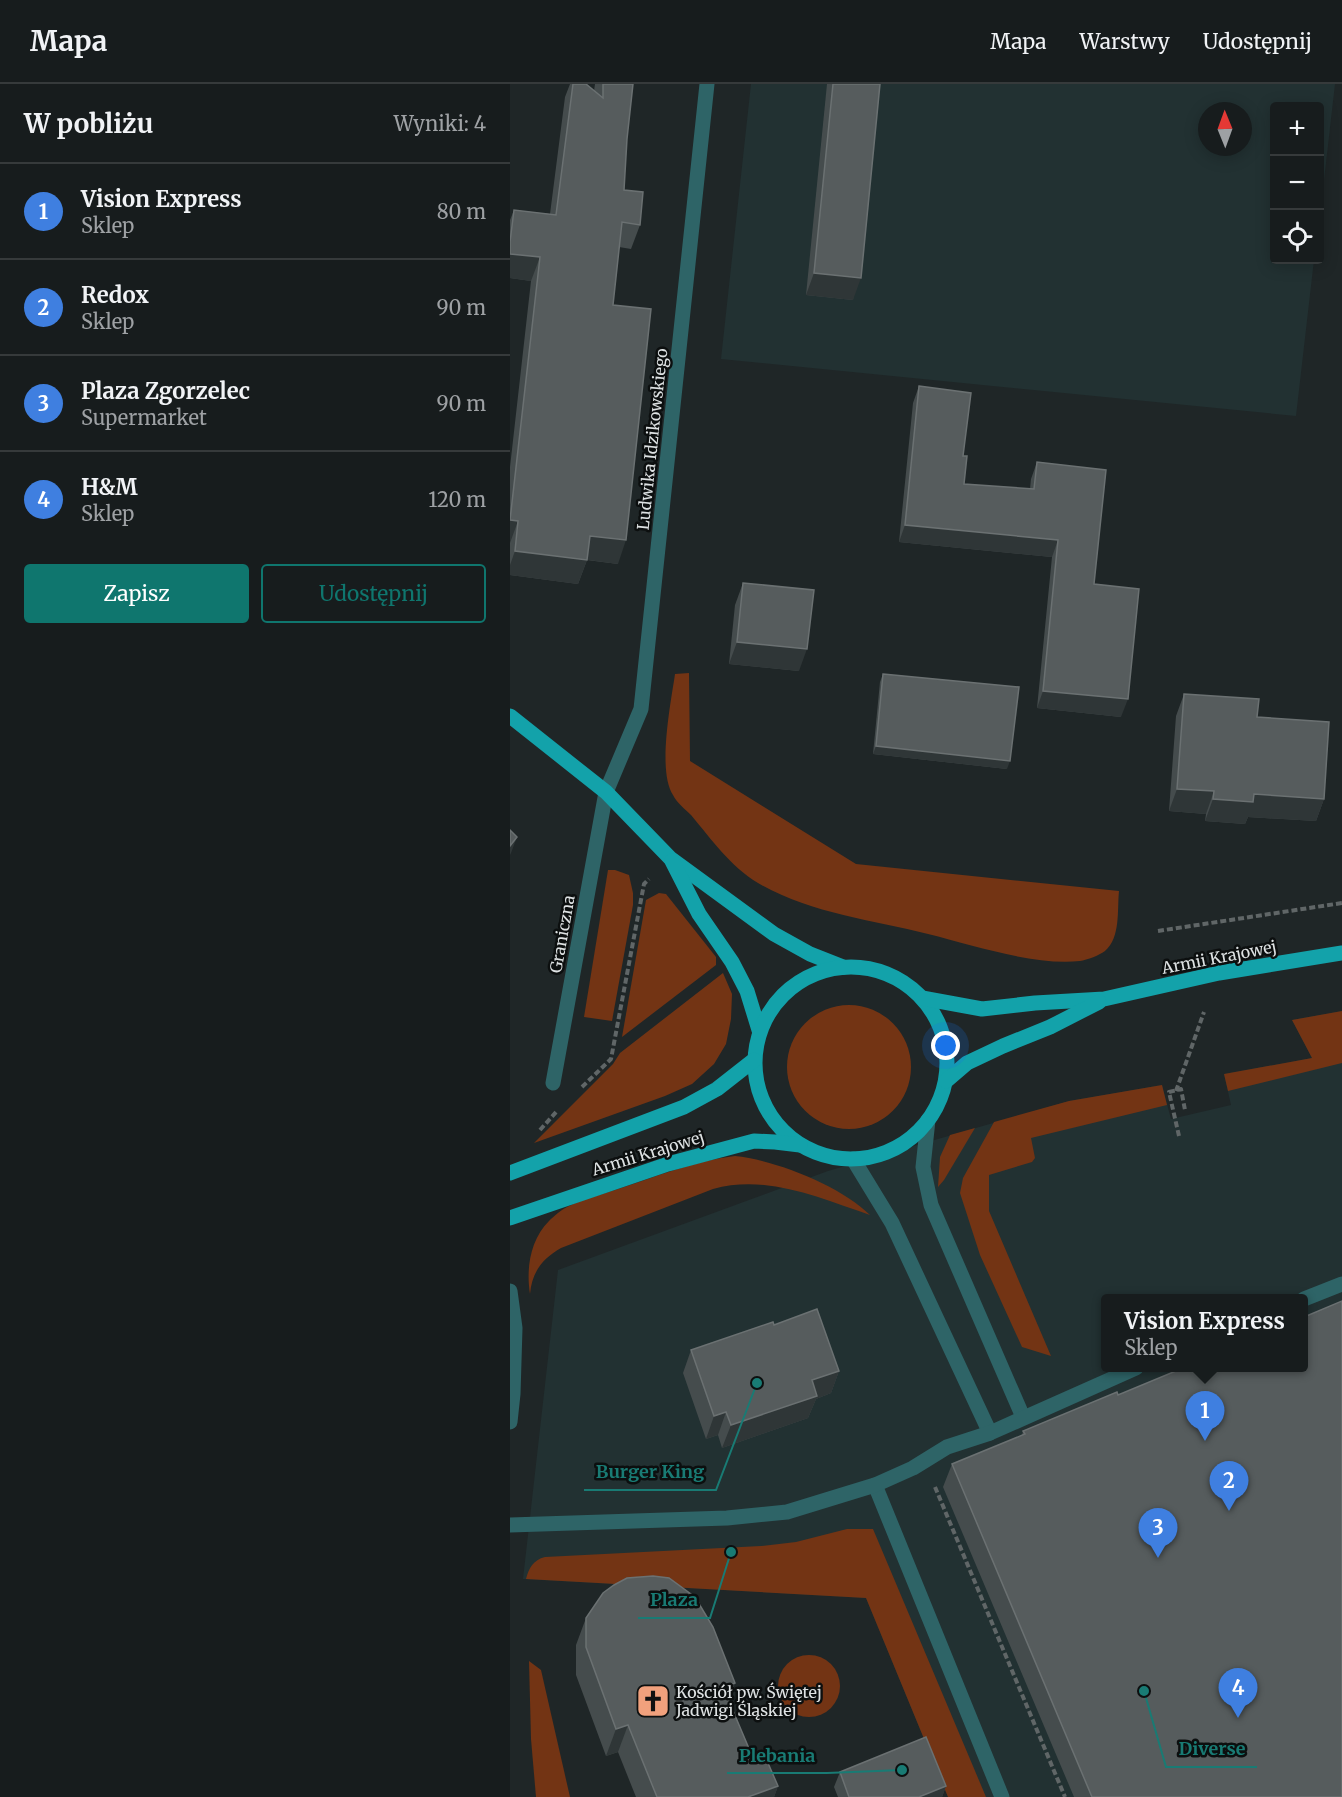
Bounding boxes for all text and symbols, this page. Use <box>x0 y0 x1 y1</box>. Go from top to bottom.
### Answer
text: Mapa <box>30 23 107 59</box>
text: Mapa <box>990 28 1047 55</box>
text: Warstwy <box>1080 28 1170 55</box>
text: Udostępnij <box>1203 28 1312 55</box>
north arrow <box>1198 102 1252 156</box>
map controls <box>1270 102 1324 264</box>
button: + <box>1270 102 1324 156</box>
text: W pobliżu <box>24 107 153 140</box>
text: Wyniki: 4 <box>394 111 486 136</box>
button: − <box>1270 156 1324 210</box>
text: Vision Express <box>81 185 242 213</box>
text: 1 <box>39 199 48 224</box>
text: 80 m <box>437 199 486 224</box>
button: locate <box>1270 210 1324 264</box>
text: Sklep <box>81 213 134 238</box>
text: Redox <box>81 281 149 309</box>
text: 2 <box>38 295 49 320</box>
text: 90 m <box>436 295 486 320</box>
text: Sklep <box>81 309 134 334</box>
street label: Ludwika Idzikowskiego <box>633 347 671 531</box>
text: Plaza Zgorzelec <box>81 377 250 405</box>
text: 3 <box>38 391 49 416</box>
text: 90 m <box>436 391 486 416</box>
text: Supermarket <box>81 405 207 430</box>
text: H&M <box>81 473 138 501</box>
text: 4 <box>37 487 50 512</box>
text: 120 m <box>428 487 486 512</box>
text: Sklep <box>81 501 134 526</box>
button: Zapisz <box>24 564 249 623</box>
button: Udostępnij <box>261 564 486 623</box>
street label: Graniczna <box>545 893 579 975</box>
street label: Armii Krajowej <box>1159 936 1278 978</box>
your location <box>931 1031 960 1060</box>
street label: Armii Krajowej <box>588 1126 707 1180</box>
popup <box>1101 1294 1308 1372</box>
text: Vision Express <box>1124 1307 1285 1335</box>
text: Sklep <box>1124 1335 1178 1360</box>
pin: 1 <box>1186 1392 1224 1441</box>
callout: Burger King <box>584 1454 716 1490</box>
text: Burger King <box>596 1460 704 1483</box>
pin: 2 <box>1210 1462 1248 1511</box>
pin: 3 <box>1138 1508 1178 1558</box>
callout: Plaza <box>638 1582 710 1618</box>
text: Plaza <box>650 1588 698 1611</box>
pin: 4 <box>1218 1668 1258 1718</box>
place label: Kościół pw. Świętej Jadwigi Śląskiej <box>675 1682 822 1720</box>
church icon: Kościół pw. Świętej Jadwigi Śląskiej <box>635 1683 671 1719</box>
callout: Diverse <box>1166 1731 1257 1767</box>
callout: Plebania <box>727 1737 827 1773</box>
text: Diverse <box>1179 1737 1246 1760</box>
text: Plebania <box>739 1744 815 1767</box>

